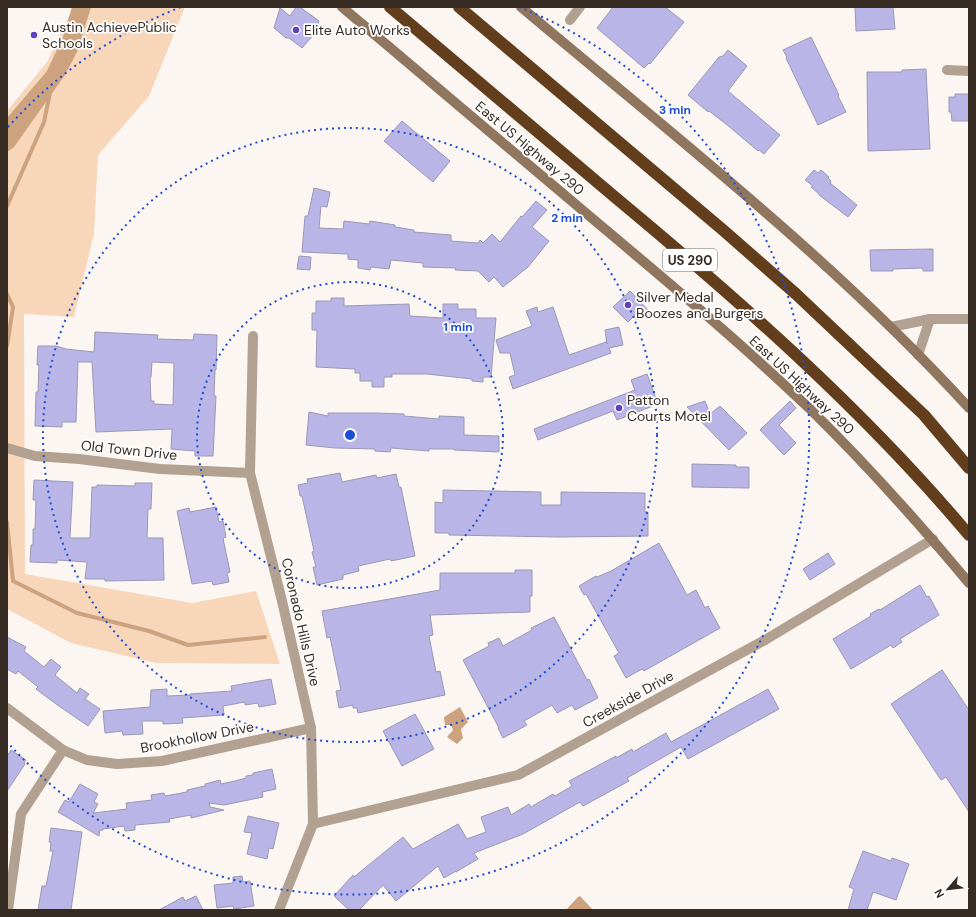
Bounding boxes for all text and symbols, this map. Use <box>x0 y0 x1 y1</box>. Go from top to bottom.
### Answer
place label: Austin AchievePublic Schools <box>42 18 177 52</box>
place label: Elite Auto Works <box>304 21 410 39</box>
marker: Elite Auto Works <box>291 25 301 35</box>
marker: Austin AchievePublic Schools <box>29 30 39 40</box>
street label: East US Highway 290 <box>472 97 588 199</box>
text: 3 min <box>659 102 691 118</box>
text: 2 min <box>551 210 583 226</box>
road number: US 290 <box>663 249 717 271</box>
place label: Silver Medal Boozes and Burgers <box>636 288 763 322</box>
marker: Silver Medal Boozes and Burgers <box>623 300 633 310</box>
text: 1 min <box>443 319 473 335</box>
street label: East US Highway 290 <box>746 332 858 438</box>
place label: Patton Courts Motel <box>627 391 711 425</box>
marker: Patton Courts Motel <box>614 403 624 413</box>
centre of rings <box>343 428 357 442</box>
street label: Old Town Drive <box>80 436 178 464</box>
street label: Coronado Hills Drive <box>277 556 325 688</box>
street label: Creekside Drive <box>579 667 677 731</box>
street label: Brookhollow Drive <box>139 717 255 757</box>
north arrow <box>928 869 968 909</box>
text: N <box>931 887 947 901</box>

